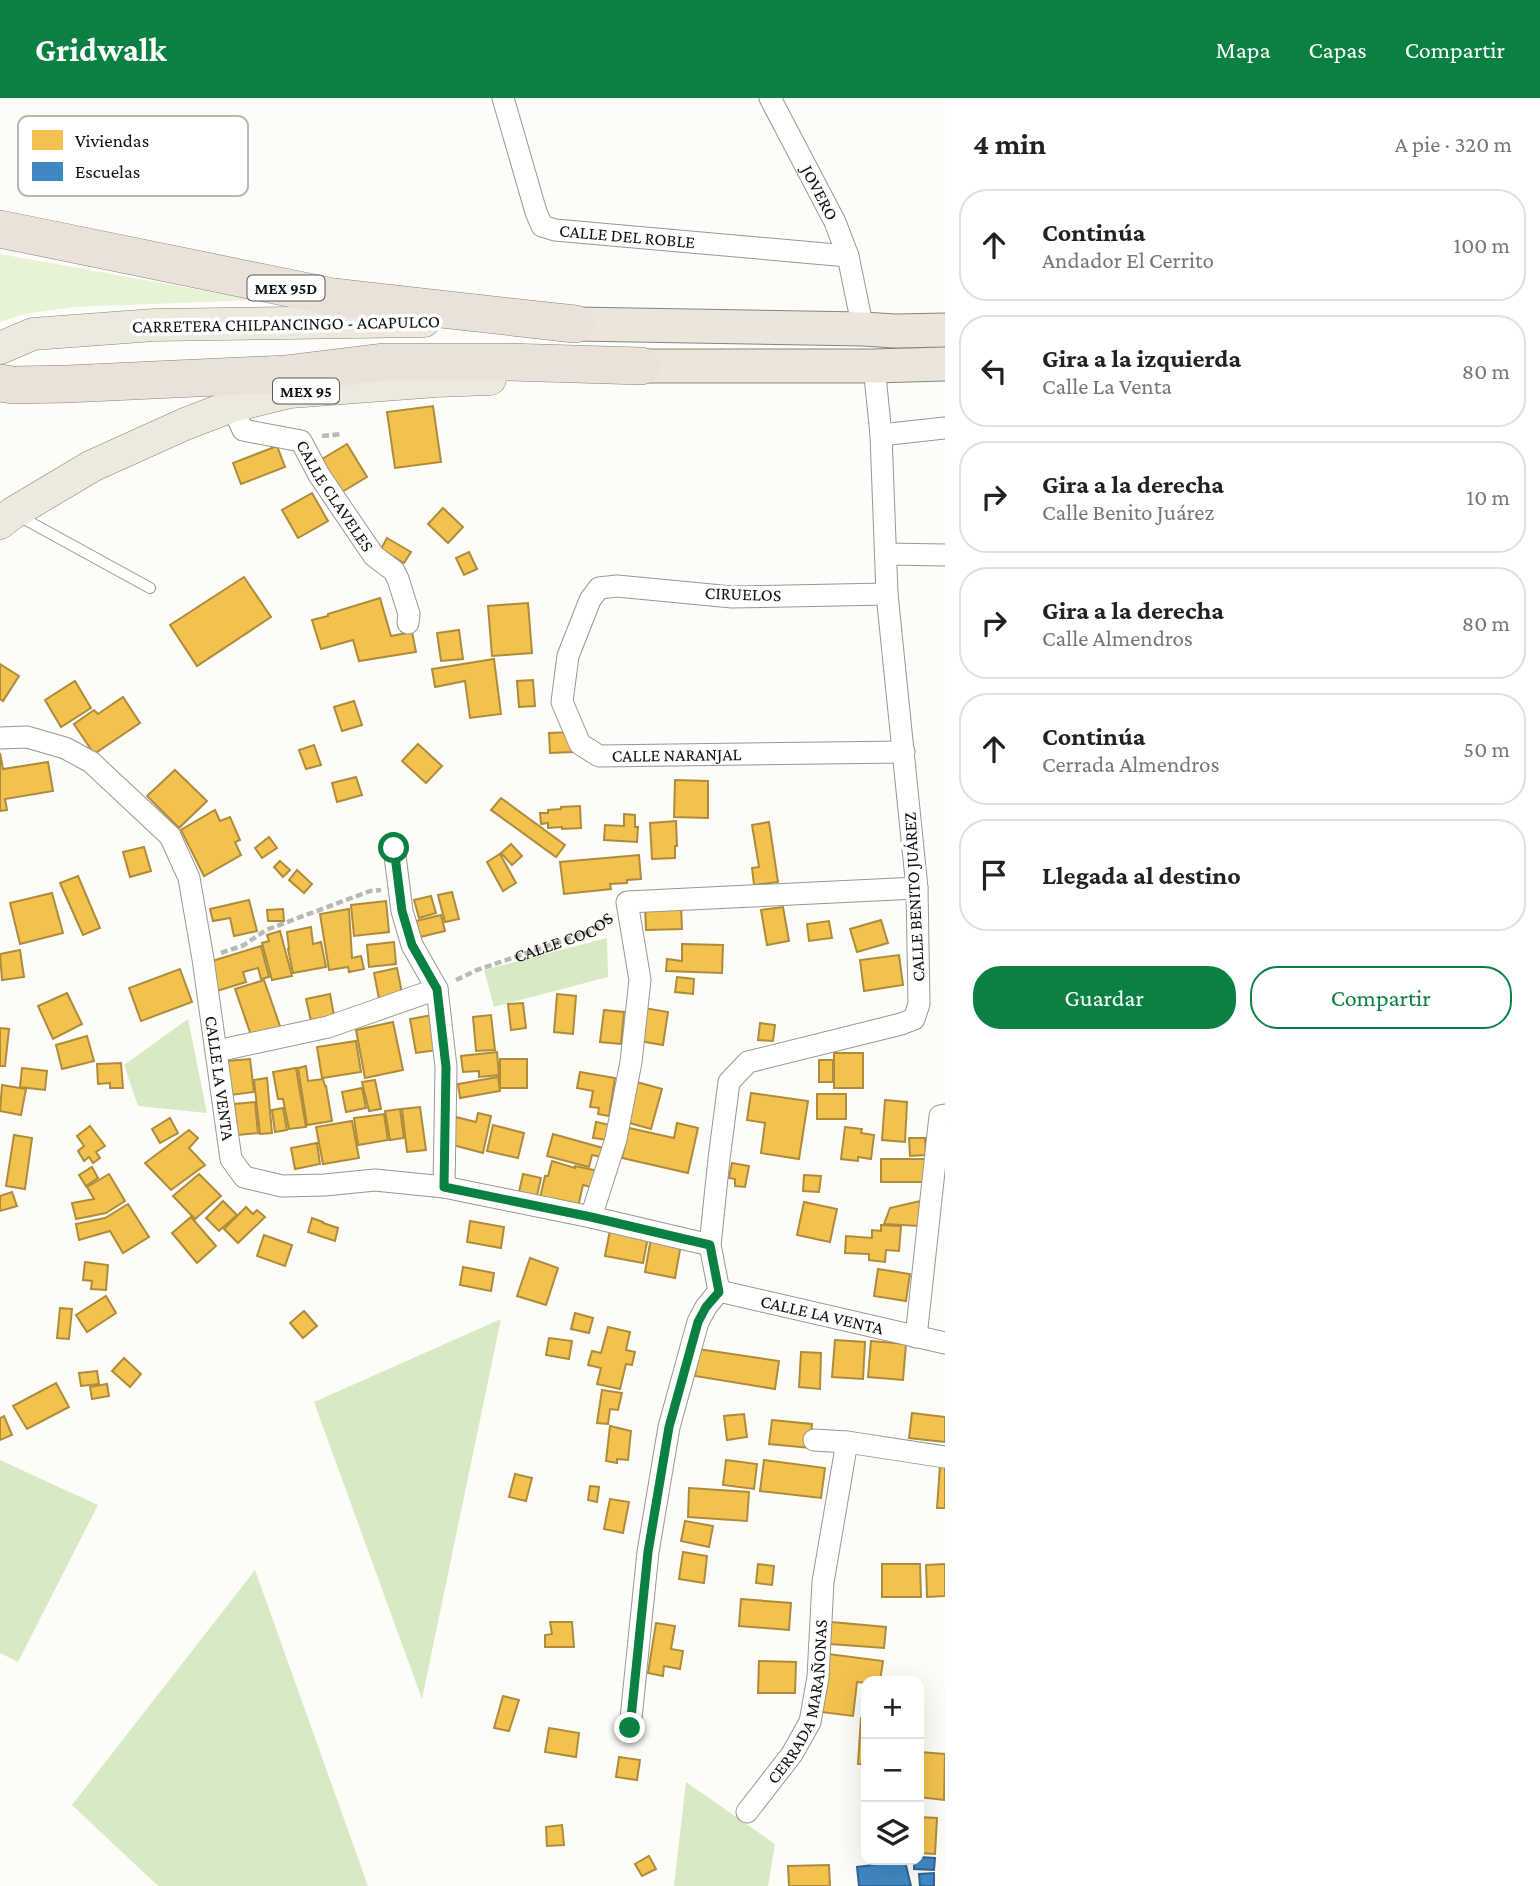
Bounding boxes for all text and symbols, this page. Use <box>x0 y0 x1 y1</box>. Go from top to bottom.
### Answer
text: Gridwalk <box>35 31 167 68</box>
text: Mapa <box>1216 36 1271 63</box>
text: Capas <box>1309 36 1367 63</box>
text: Compartir <box>1405 36 1505 63</box>
legend <box>18 116 248 196</box>
text: 4 min <box>973 127 1046 160</box>
text: Viviendas <box>75 130 149 151</box>
text: A pie · 320 m <box>1395 131 1512 157</box>
street label: JOVERO <box>796 160 842 224</box>
text: Escuelas <box>75 161 140 182</box>
text: Continúa <box>1042 218 1145 247</box>
street label: CALLE DEL ROBLE <box>558 220 696 252</box>
icon: ahead <box>975 226 1013 264</box>
text: 100 m <box>1454 232 1510 258</box>
text: Andador El Cerrito <box>1042 247 1214 273</box>
road number: MEX 95D <box>247 276 324 300</box>
street label: CARRETERA CHILPANCINGO - ACAPULCO <box>132 311 440 337</box>
text: Gira a la izquierda <box>1042 344 1241 373</box>
icon: left <box>975 352 1013 390</box>
text: 80 m <box>1462 358 1510 384</box>
text: Calle La Venta <box>1042 373 1172 399</box>
road number: MEX 95 <box>273 378 339 404</box>
street label: CALLE CLAVELES <box>292 437 378 555</box>
text: Gira a la derecha <box>1042 470 1224 499</box>
icon: right <box>975 478 1013 516</box>
text: 10 m <box>1467 484 1510 510</box>
text: Calle Benito Juárez <box>1042 499 1214 525</box>
street label: CIRUELOS <box>704 583 782 605</box>
text: Gira a la derecha <box>1042 596 1224 625</box>
icon: right <box>975 604 1013 642</box>
text: 80 m <box>1462 610 1510 636</box>
text: Calle Almendros <box>1042 625 1193 651</box>
text: Continúa <box>1042 722 1145 751</box>
icon: ahead <box>975 730 1013 768</box>
text: 50 m <box>1463 736 1510 762</box>
street label: CALLE NARANJAL <box>612 744 742 766</box>
text: Cerrada Almendros <box>1042 751 1219 777</box>
street label: CALLE BENITO JUÁREZ <box>900 812 928 982</box>
route start <box>378 832 409 863</box>
icon: arrive <box>975 856 1013 894</box>
text: Llegada al destino <box>1042 861 1241 890</box>
street label: CALLE COCOS <box>512 908 617 967</box>
button: Guardar <box>973 966 1236 1029</box>
button: Compartir <box>1250 966 1512 1029</box>
street label: CALLE LA VENTA <box>201 1015 238 1143</box>
street label: CALLE LA VENTA <box>759 1291 886 1339</box>
street label: CERRADA MARAÑONAS <box>763 1619 831 1788</box>
map controls <box>861 1676 924 1865</box>
button: + <box>861 1676 924 1739</box>
route end <box>614 1712 645 1743</box>
button: − <box>861 1739 924 1802</box>
button: layers <box>861 1802 924 1865</box>

